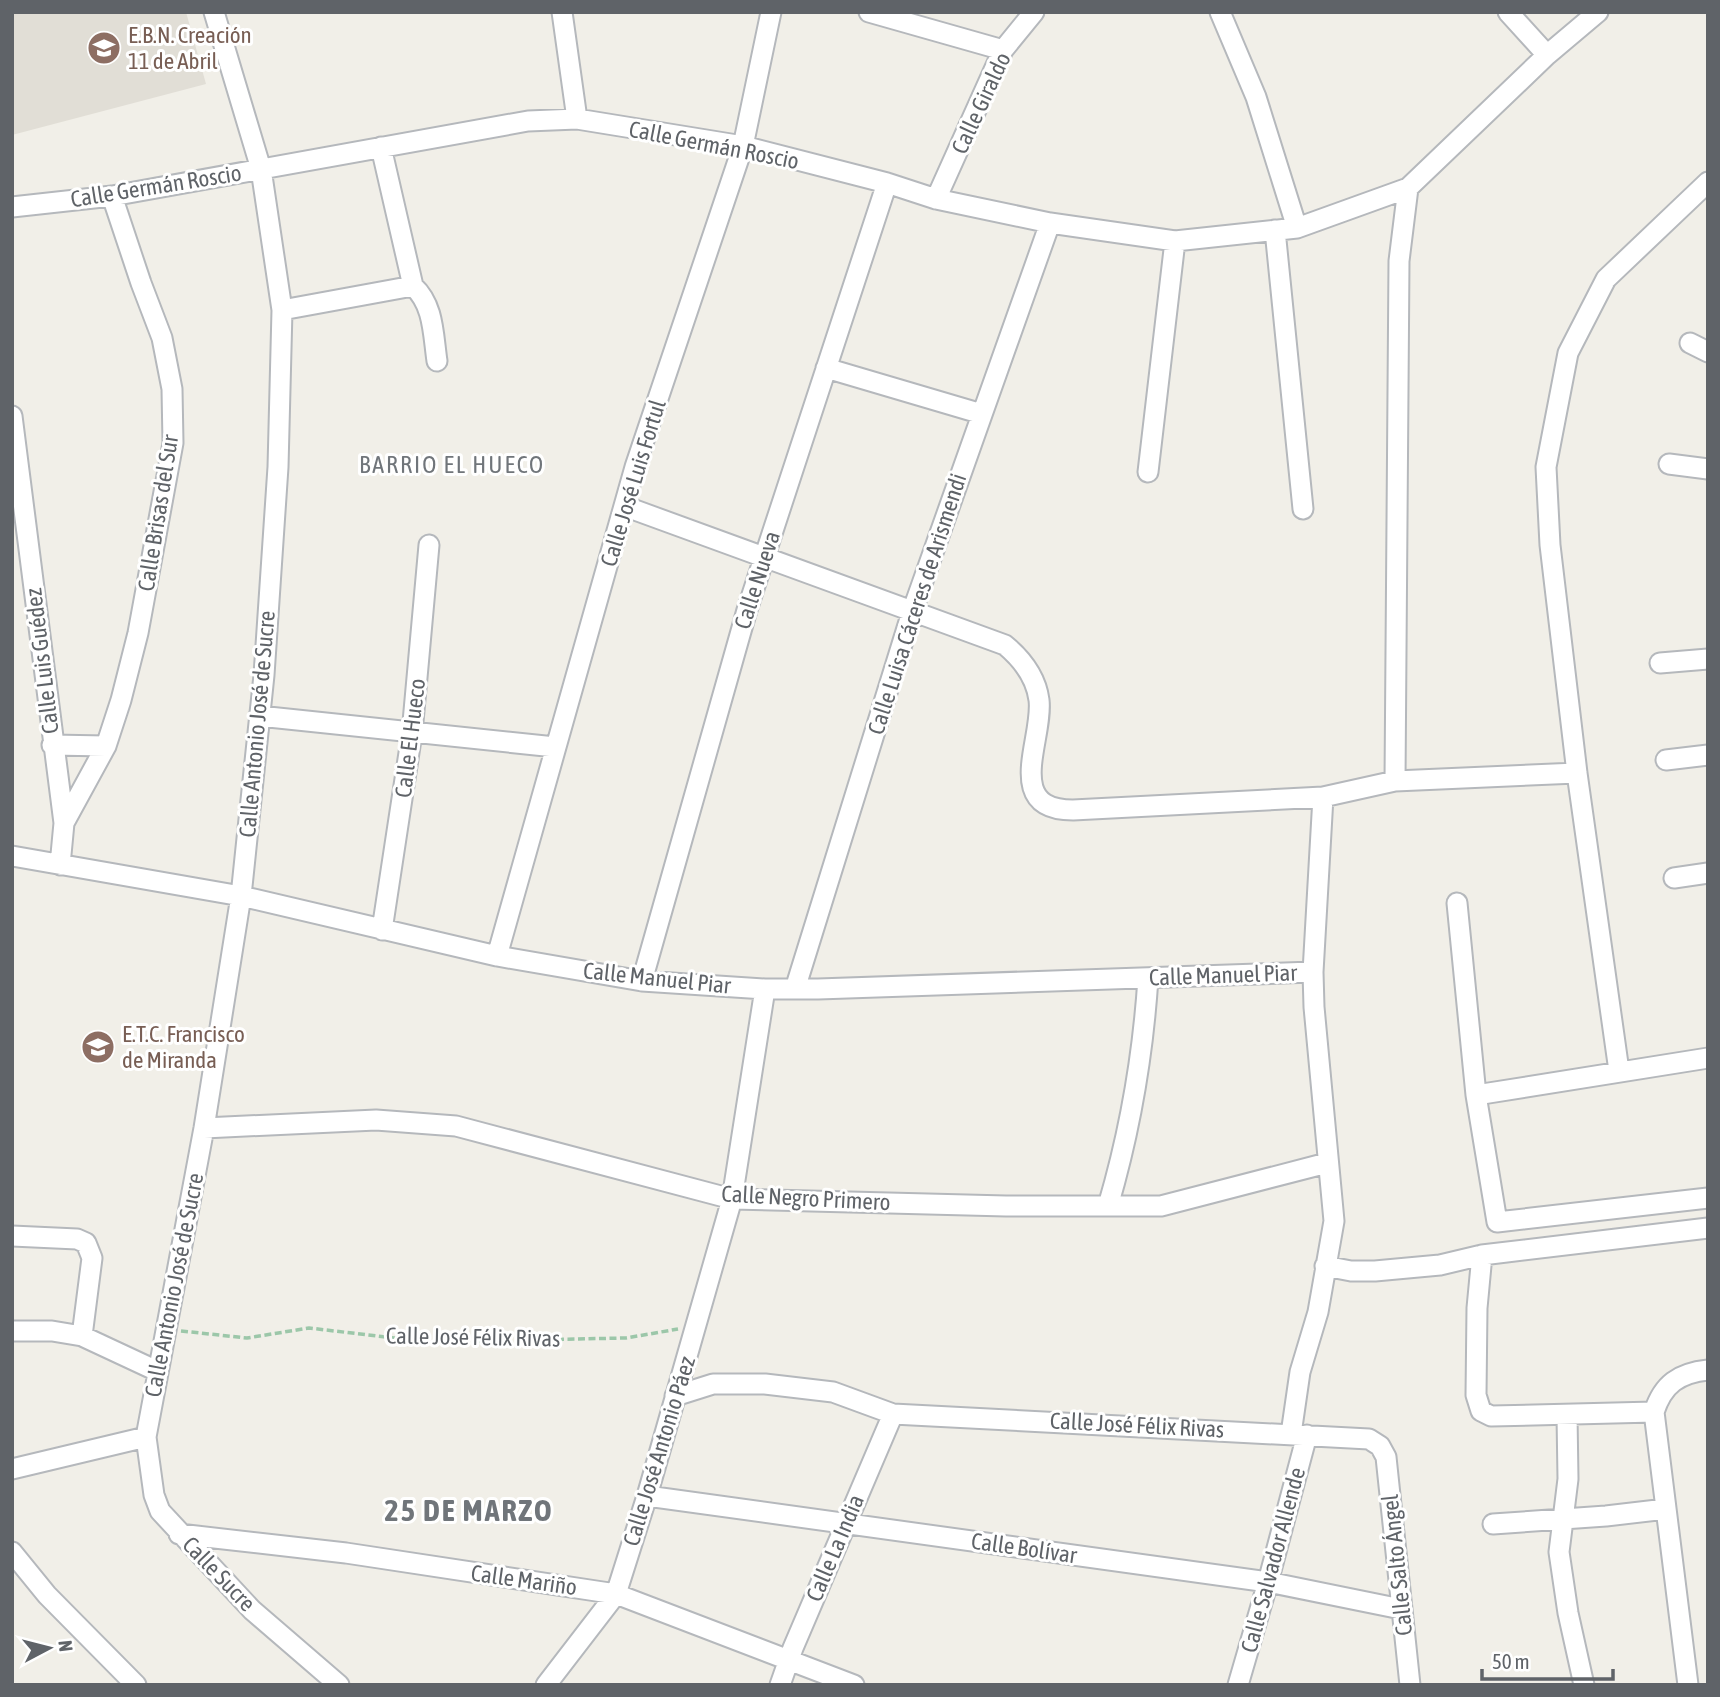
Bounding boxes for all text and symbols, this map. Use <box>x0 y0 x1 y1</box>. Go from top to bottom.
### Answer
place label: E.B.N. Creación 11 de Abril <box>128 22 252 74</box>
school or university icon: E.B.N. Creación 11 de Abril <box>85 29 123 67</box>
street label: Calle Giraldo <box>946 48 1016 158</box>
street label: Calle Germán Roscio <box>627 116 801 174</box>
street label: Calle Germán Roscio <box>69 160 243 212</box>
street label: Calle José Luis Fortul <box>595 396 671 570</box>
street label: Calle Brisas del Sur <box>133 432 183 593</box>
district label: BARRIO EL HUECO <box>359 451 545 478</box>
street label: Calle Luisa Cáceres de Arismendi <box>863 470 971 738</box>
street label: Calle Nueva <box>729 528 785 632</box>
street label: Calle Luis Guédez <box>20 587 64 735</box>
street label: Calle Antonio José de Sucre <box>234 610 280 838</box>
street label: Calle El Hueco <box>390 677 430 799</box>
street label: Calle Manuel Piar <box>582 957 733 999</box>
street label: Calle Manuel Piar <box>1148 959 1299 991</box>
place label: E.T.C. Francisco de Miranda <box>122 1021 245 1073</box>
school or university icon: E.T.C. Francisco de Miranda <box>79 1028 117 1066</box>
street label: Calle Antonio José de Sucre <box>140 1171 208 1399</box>
street label: Calle Negro Primero <box>721 1181 891 1215</box>
street label: Calle José Félix Rivas <box>386 1322 560 1352</box>
street label: Calle José Antonio Páez <box>618 1353 700 1549</box>
street label: Calle José Félix Rivas <box>1049 1407 1225 1443</box>
street label: Calle Salvador Allende <box>1236 1465 1310 1655</box>
street label: Calle La India <box>801 1491 869 1605</box>
district label: 25 DE MARZO <box>385 1493 553 1527</box>
street label: Calle Salto Ángel <box>1377 1493 1417 1637</box>
street label: Calle Bolívar <box>969 1528 1080 1568</box>
street label: Calle Sucre <box>177 1531 261 1617</box>
street label: Calle Mariño <box>469 1560 579 1600</box>
north arrow <box>14 1613 84 1683</box>
scale bar <box>1482 1638 1613 1682</box>
text: N <box>54 1639 77 1653</box>
text: 50 m <box>1492 1649 1530 1673</box>

